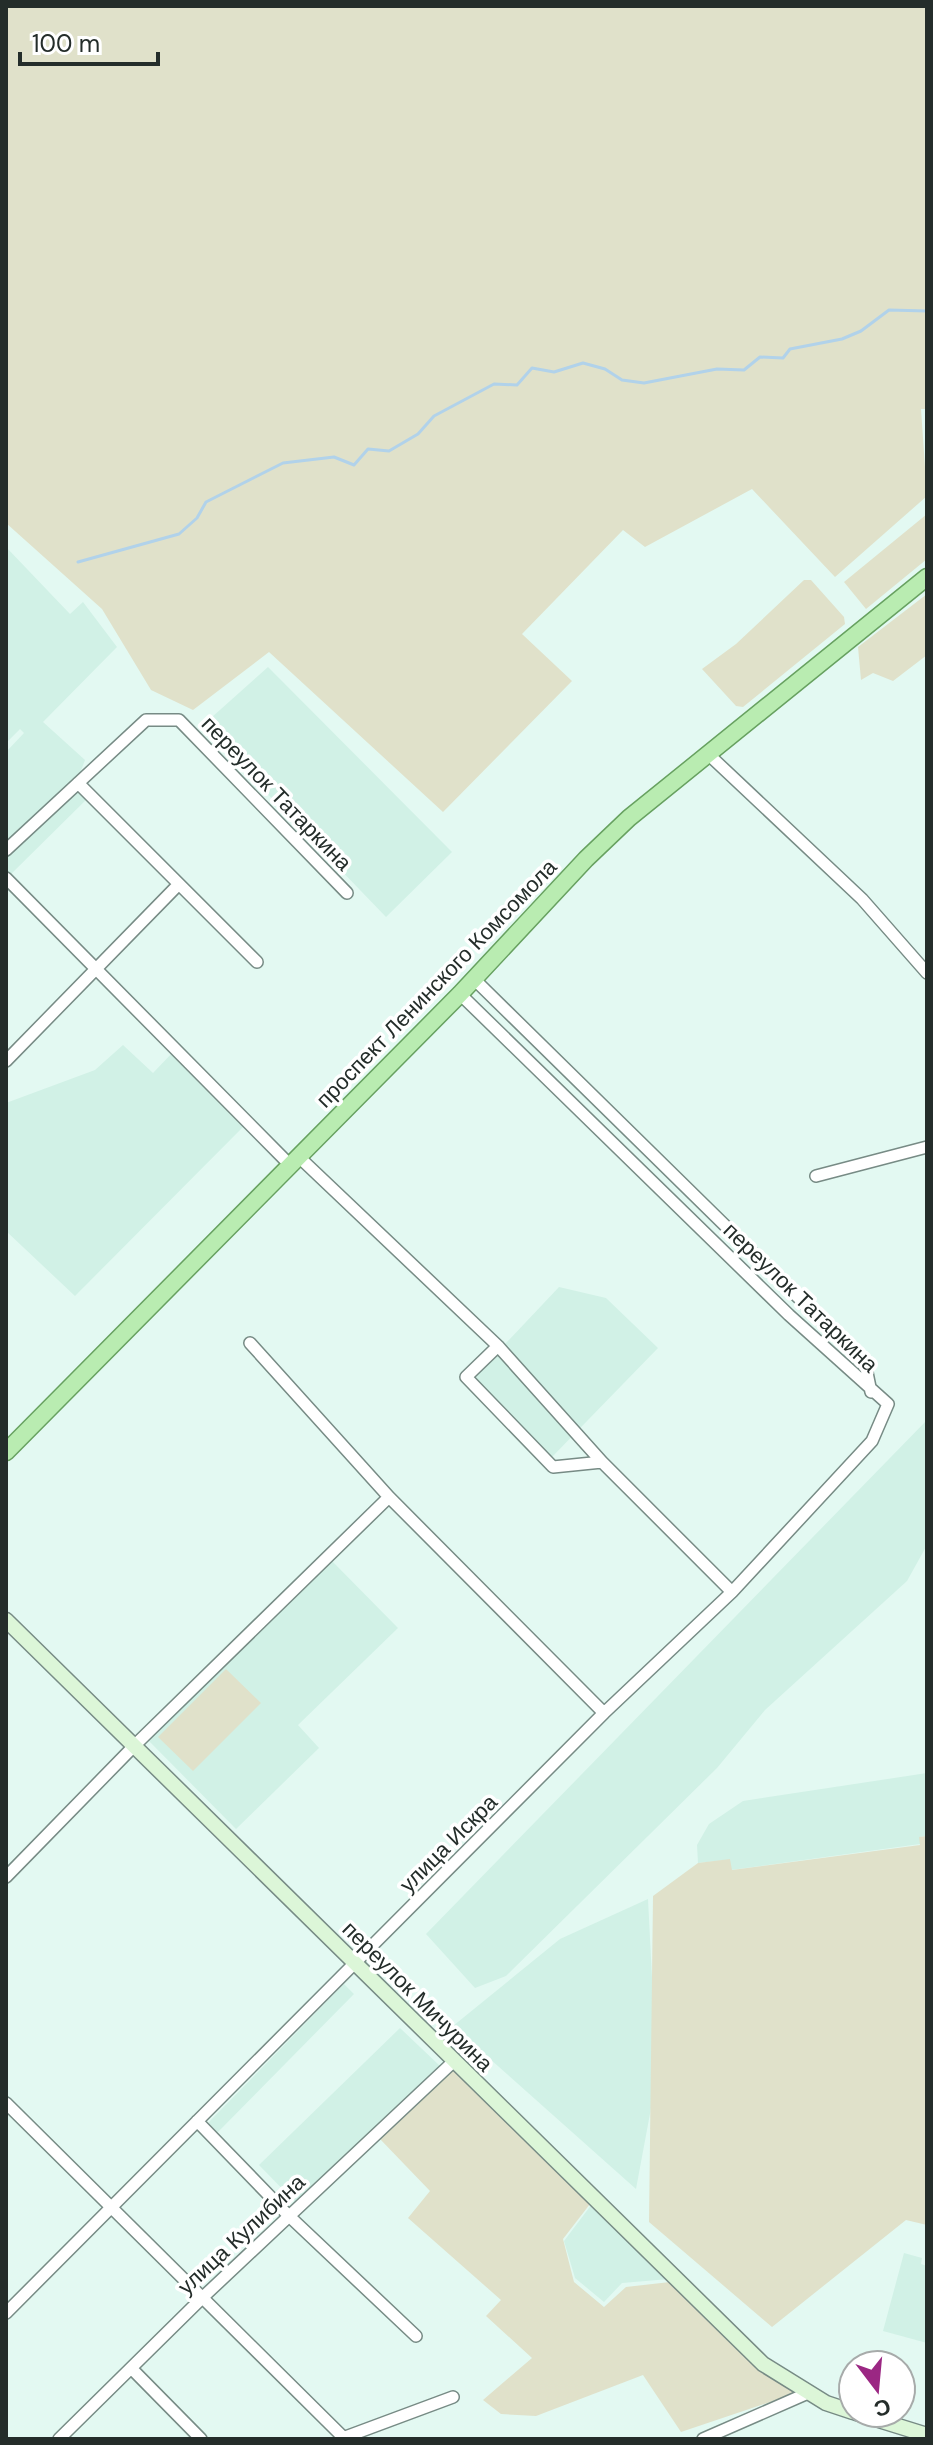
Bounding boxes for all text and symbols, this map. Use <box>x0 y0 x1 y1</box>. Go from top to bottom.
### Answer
scale bar <box>20 16 158 66</box>
text: 100 m <box>32 28 100 59</box>
street label: переулок Татаркина <box>195 710 359 878</box>
street label: проспект Ленинского Комсомола <box>310 852 564 1114</box>
street label: переулок Татаркина <box>717 1216 885 1379</box>
street label: улица Искра <box>393 1788 504 1899</box>
street label: переулок Мичурина <box>336 1915 500 2078</box>
street label: улица Кулибина <box>171 2167 312 2301</box>
north arrow <box>837 2349 917 2429</box>
text: С <box>871 2392 894 2424</box>

